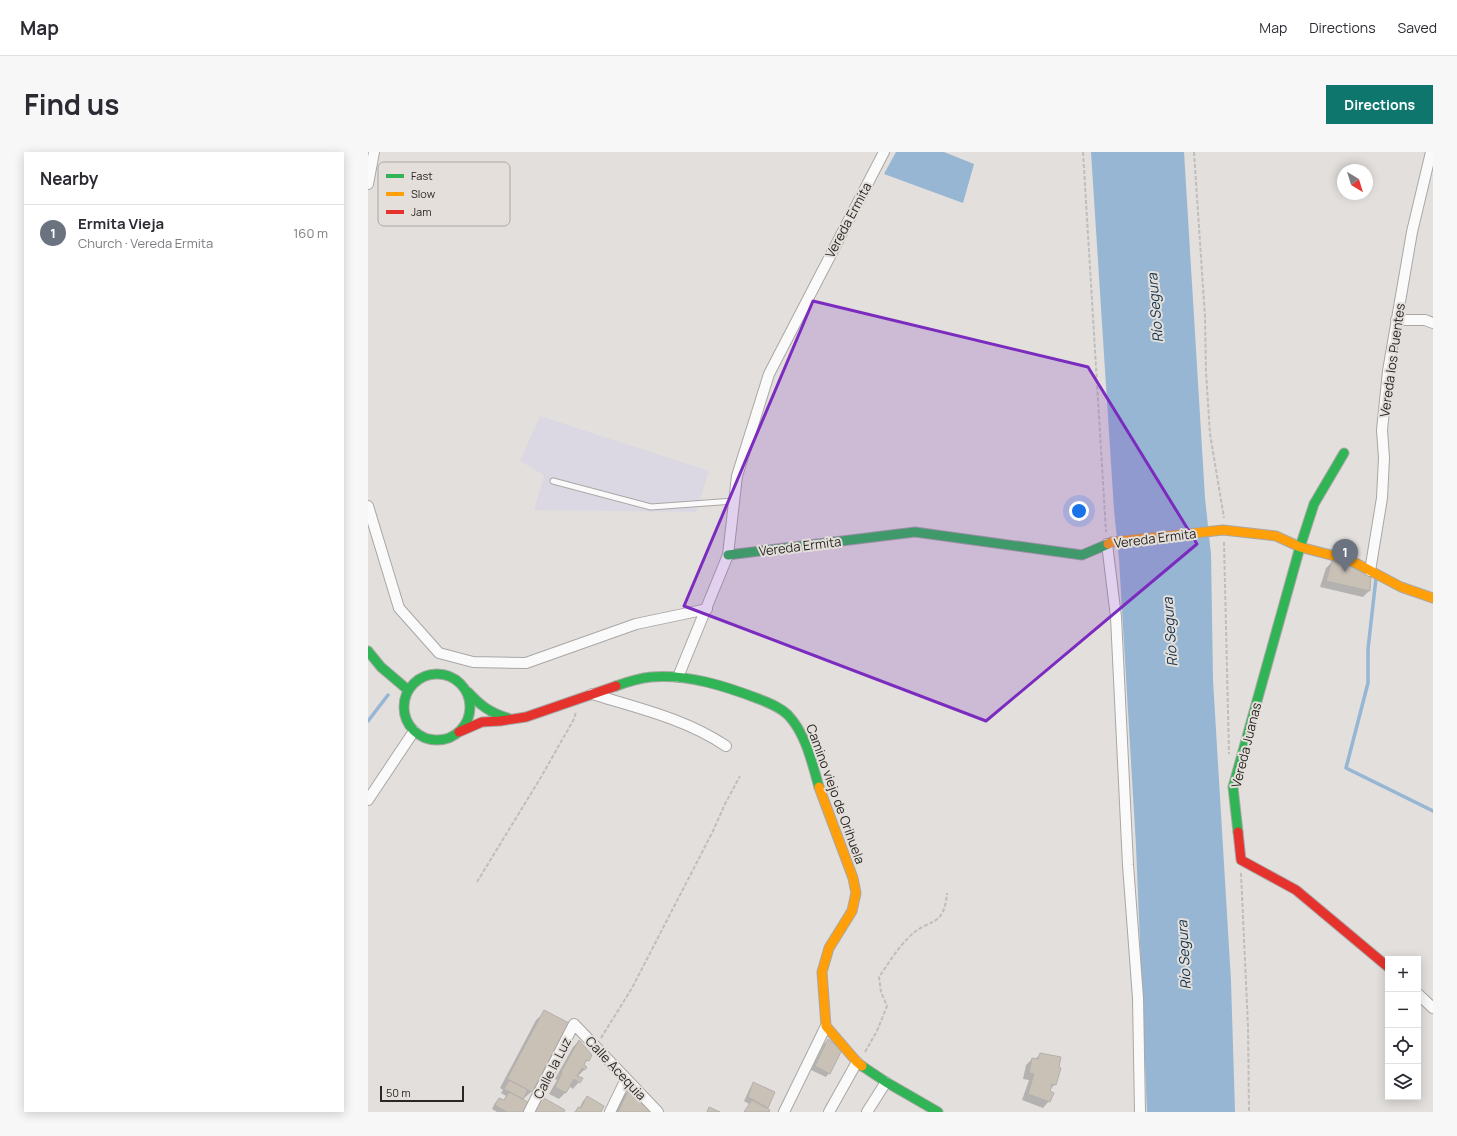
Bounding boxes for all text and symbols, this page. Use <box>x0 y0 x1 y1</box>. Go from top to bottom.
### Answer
text: Map <box>20 15 59 41</box>
text: Map <box>1259 18 1287 37</box>
text: Directions <box>1309 18 1376 37</box>
text: Saved <box>1398 18 1437 37</box>
text: Find us <box>24 85 119 123</box>
button: Directions <box>1326 85 1433 124</box>
legend <box>378 162 510 226</box>
north arrow <box>1337 164 1373 200</box>
text: Nearby <box>40 167 98 190</box>
text: Fast <box>411 168 433 183</box>
street label: Vereda Ermita <box>821 179 875 261</box>
text: Slow <box>411 186 436 201</box>
text: Jam <box>411 204 432 219</box>
text: Ermita Vieja <box>78 213 164 234</box>
text: 1 <box>50 224 56 242</box>
text: 160 m <box>293 224 328 242</box>
text: Church · Vereda Ermita <box>78 234 213 252</box>
water label: Río Segura <box>1142 272 1167 343</box>
street label: Vereda los Puentes <box>1375 302 1409 418</box>
your location <box>1069 501 1089 521</box>
street label: Vereda Ermita <box>1113 524 1197 552</box>
street label: Vereda Ermita <box>758 532 842 560</box>
pin: 1 <box>1332 539 1358 572</box>
water label: Río Segura <box>1158 596 1181 667</box>
street label: Vereda Juanas <box>1227 700 1265 789</box>
street label: Camino viejo de Orihuela <box>802 722 870 866</box>
water label: Río Segura <box>1172 919 1195 990</box>
map controls <box>1385 956 1421 1100</box>
button: + <box>1385 956 1421 992</box>
button: − <box>1385 992 1421 1028</box>
button: locate <box>1385 1028 1421 1064</box>
street label: Calle Acequia <box>582 1032 650 1104</box>
street label: Calle la Luz <box>529 1034 575 1102</box>
button: layers <box>1385 1064 1421 1100</box>
scale bar <box>380 1084 464 1103</box>
text: 50 m <box>386 1085 411 1100</box>

